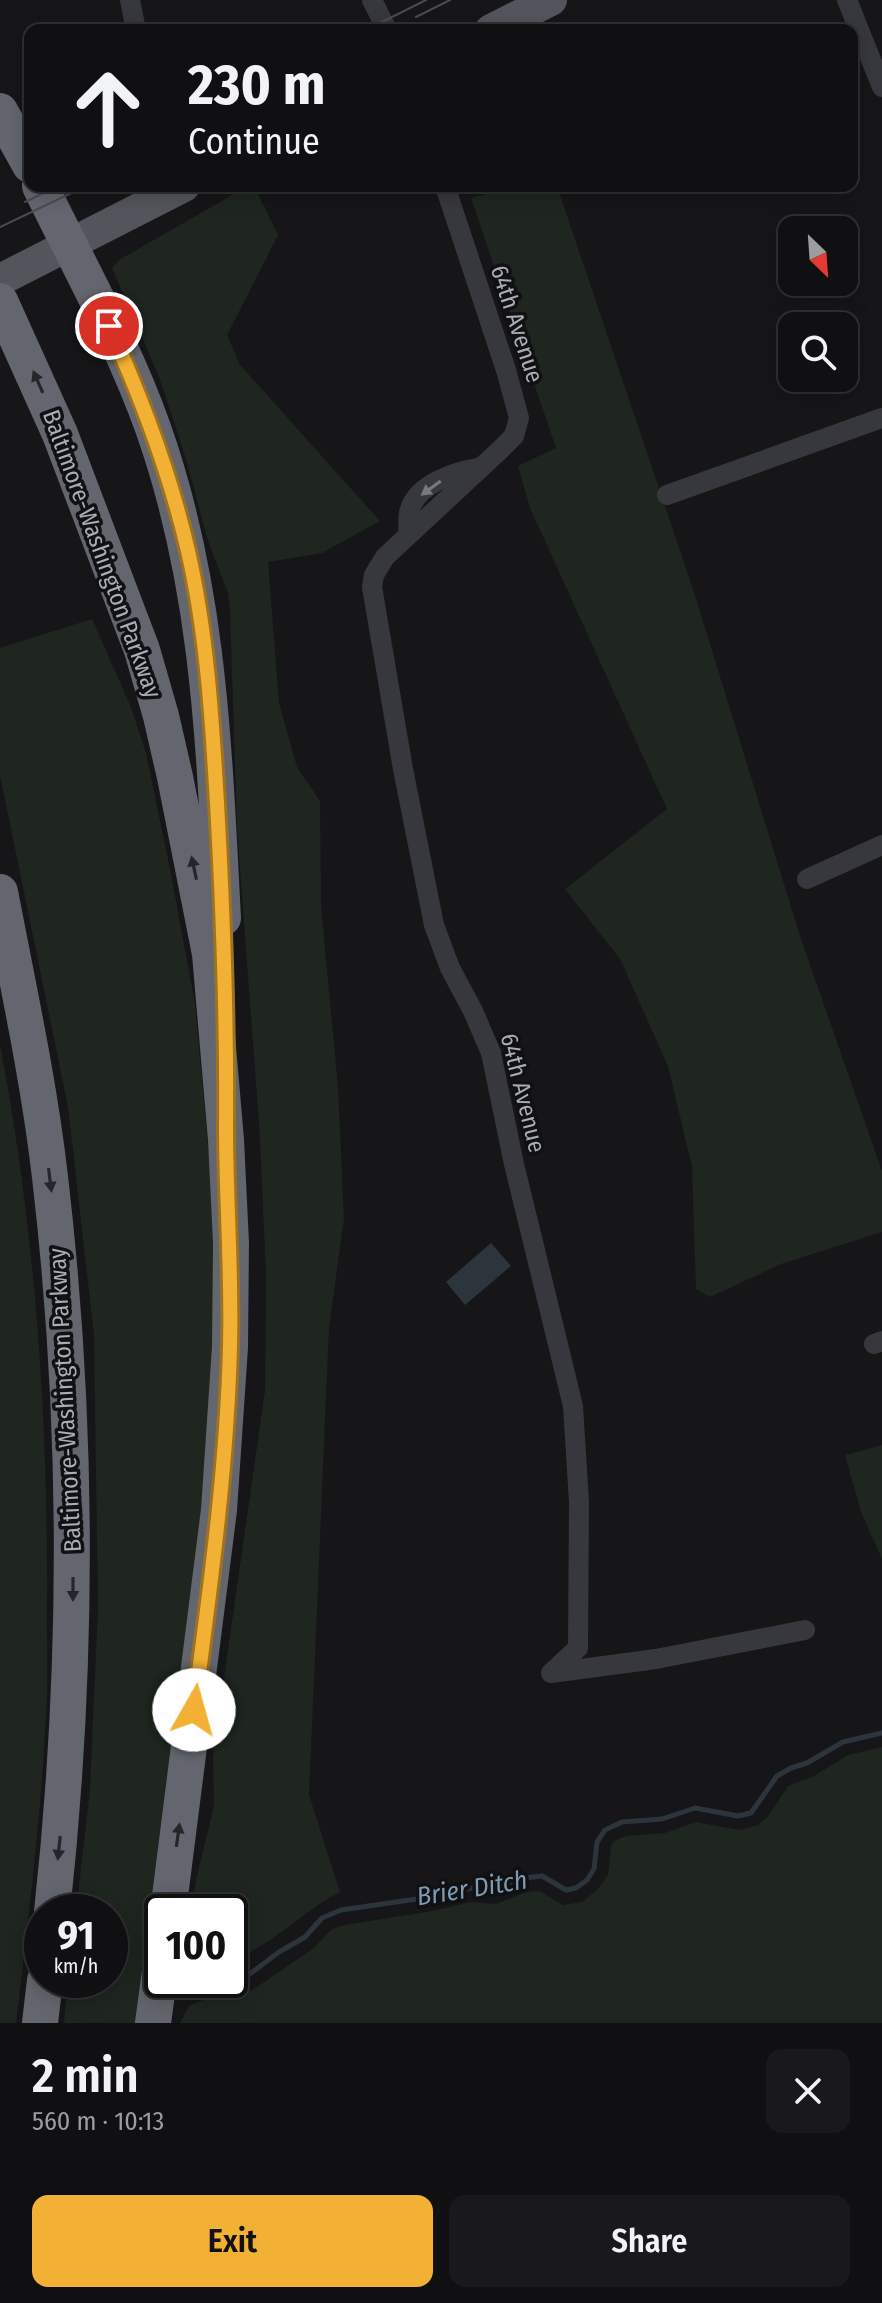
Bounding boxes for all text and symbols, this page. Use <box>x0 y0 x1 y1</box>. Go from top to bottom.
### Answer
text: 230 m <box>188 52 325 119</box>
icon: ahead <box>56 56 160 160</box>
text: Continue <box>188 120 320 164</box>
north arrow <box>778 216 858 296</box>
map controls <box>778 216 858 392</box>
street label: 64th Avenue <box>485 262 549 386</box>
pin <box>75 292 143 360</box>
icon: arrive <box>87 304 131 348</box>
button: search <box>778 312 858 392</box>
one-way arrow <box>31 370 44 394</box>
street label: Baltimore-Washington Parkway <box>37 406 167 702</box>
one-way arrow <box>420 480 442 496</box>
one-way arrow <box>188 855 200 880</box>
street label: 64th Avenue <box>495 1031 551 1155</box>
one-way arrow <box>44 1168 57 1193</box>
street label: Baltimore-Washington Parkway <box>43 1247 87 1553</box>
one-way arrow <box>67 1577 79 1602</box>
position arrow <box>152 1668 236 1752</box>
one-way arrow <box>172 1822 185 1847</box>
one-way arrow <box>52 1836 65 1861</box>
water label: Brier Ditch <box>415 1864 530 1913</box>
speed limit sign: 100 <box>144 1894 248 1998</box>
text: 91 <box>57 1912 94 1960</box>
text: km/h <box>54 1954 98 1978</box>
text: 2 min <box>32 2047 139 2105</box>
button: close <box>766 2049 850 2133</box>
text: 560 m · 10:13 <box>32 2106 164 2137</box>
button: Exit <box>32 2195 433 2287</box>
button: Share <box>449 2195 850 2287</box>

